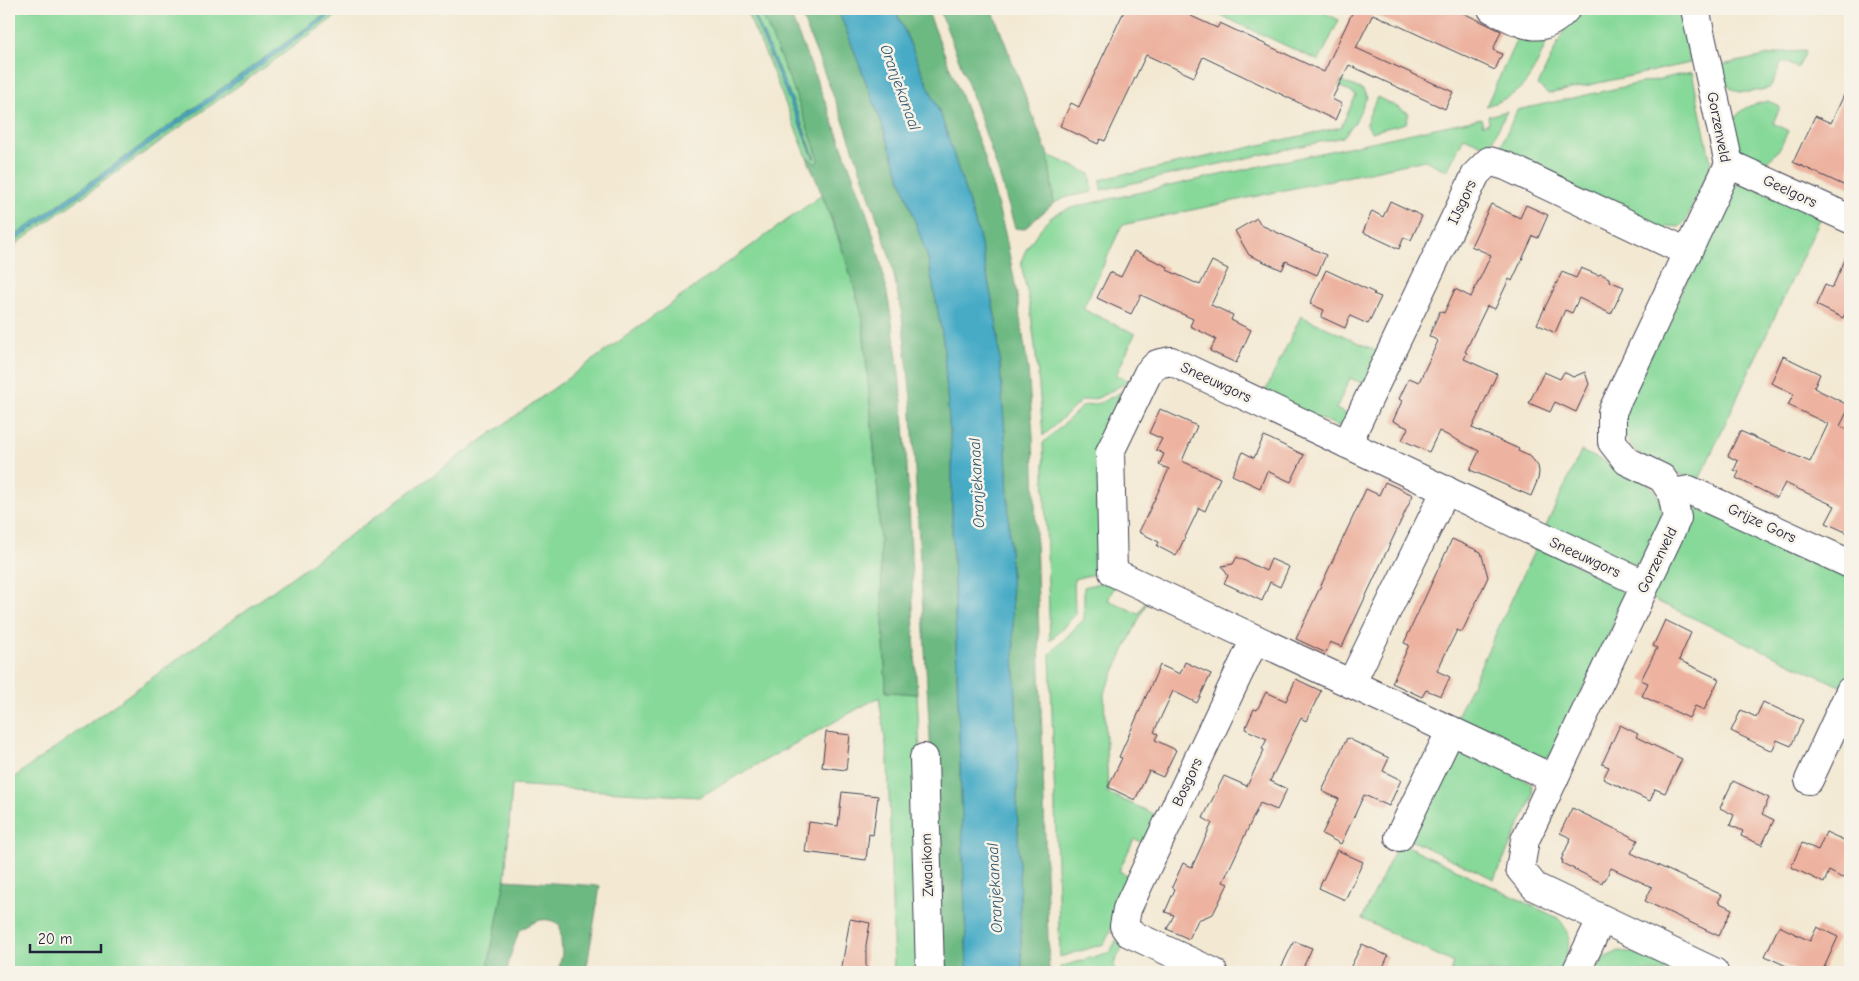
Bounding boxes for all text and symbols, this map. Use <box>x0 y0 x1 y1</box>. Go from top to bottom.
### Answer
water label: Oranjekanaal <box>876 42 924 133</box>
street label: Gorzenveld <box>1703 90 1735 164</box>
street label: Geelgors <box>1760 171 1820 211</box>
street label: IJsgors <box>1444 177 1480 227</box>
street label: Sneeuwgors <box>1178 358 1254 406</box>
water label: Oranjekanaal <box>966 437 988 528</box>
street label: Grijze Gors <box>1725 499 1799 547</box>
street label: Gorzenveld <box>1633 524 1681 596</box>
street label: Sneeuwgors <box>1547 533 1623 581</box>
street label: Bosgors <box>1168 755 1206 809</box>
street label: Zwaaikom <box>917 833 937 897</box>
water label: Oranjekanaal <box>984 842 1006 933</box>
scale bar <box>30 921 101 953</box>
text: 20 m <box>38 930 72 948</box>

